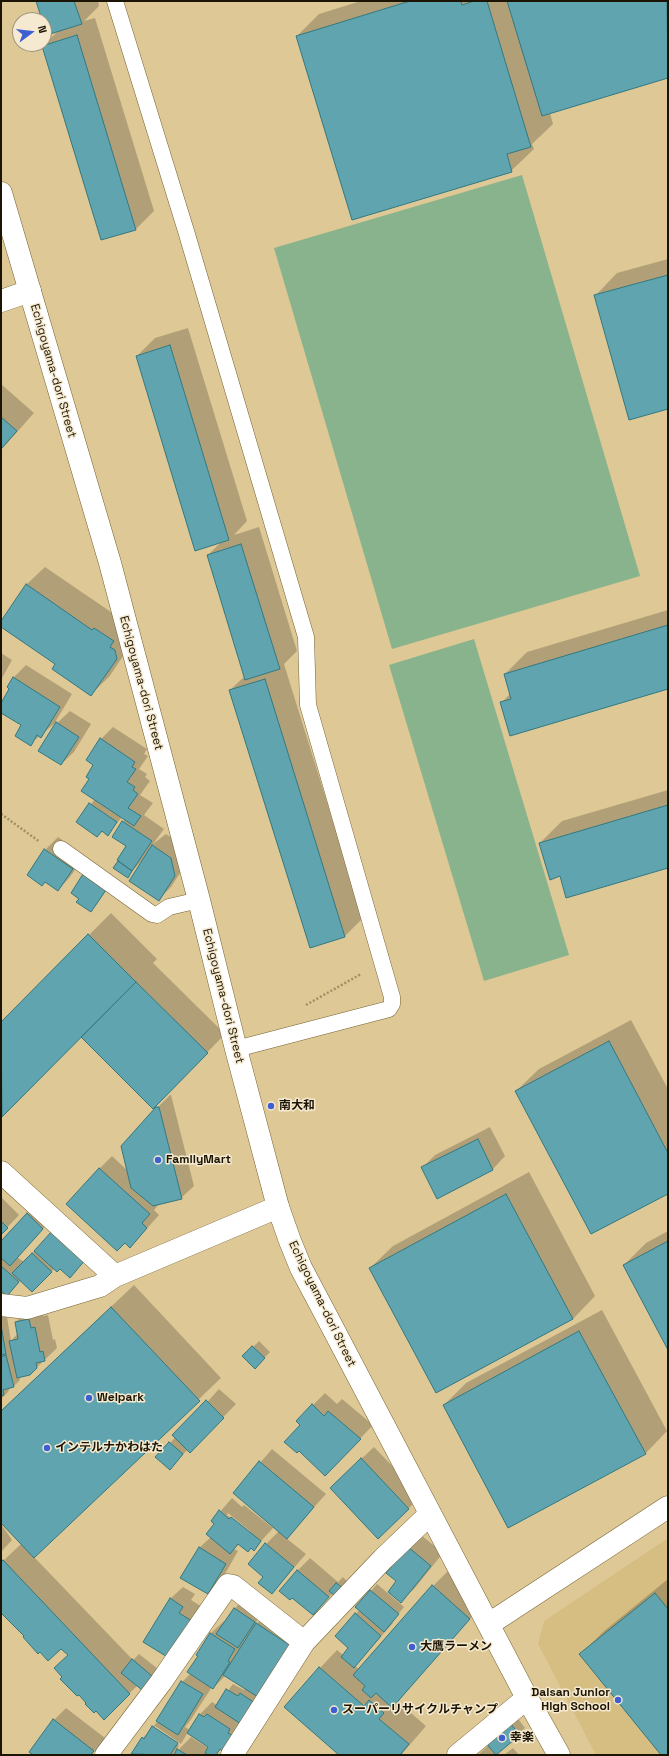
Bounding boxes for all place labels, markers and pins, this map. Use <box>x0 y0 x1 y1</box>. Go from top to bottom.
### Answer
place label: 南大和 <box>279 1099 315 1113</box>
marker: 南大和 <box>266 1101 276 1111</box>
place label: FamilyMart <box>166 1153 231 1167</box>
marker: FamilyMart <box>153 1155 163 1165</box>
place label: Welpark <box>97 1391 144 1405</box>
marker: Welpark <box>84 1393 94 1403</box>
place label: インテルナかわはた <box>55 1441 163 1455</box>
marker: インテルナかわはた <box>42 1443 52 1453</box>
place label: 大鷹ラーメン <box>420 1640 492 1654</box>
marker: 大鷹ラーメン <box>407 1642 417 1652</box>
place label: Daisan Junior High School <box>531 1686 610 1714</box>
marker: Daisan Junior High School <box>613 1695 623 1705</box>
place label: スーパーリサイクルチャンプ <box>342 1703 498 1717</box>
marker: スーパーリサイクルチャンプ <box>329 1705 339 1715</box>
place label: 幸楽 <box>510 1731 534 1745</box>
marker: 幸楽 <box>497 1733 507 1743</box>

